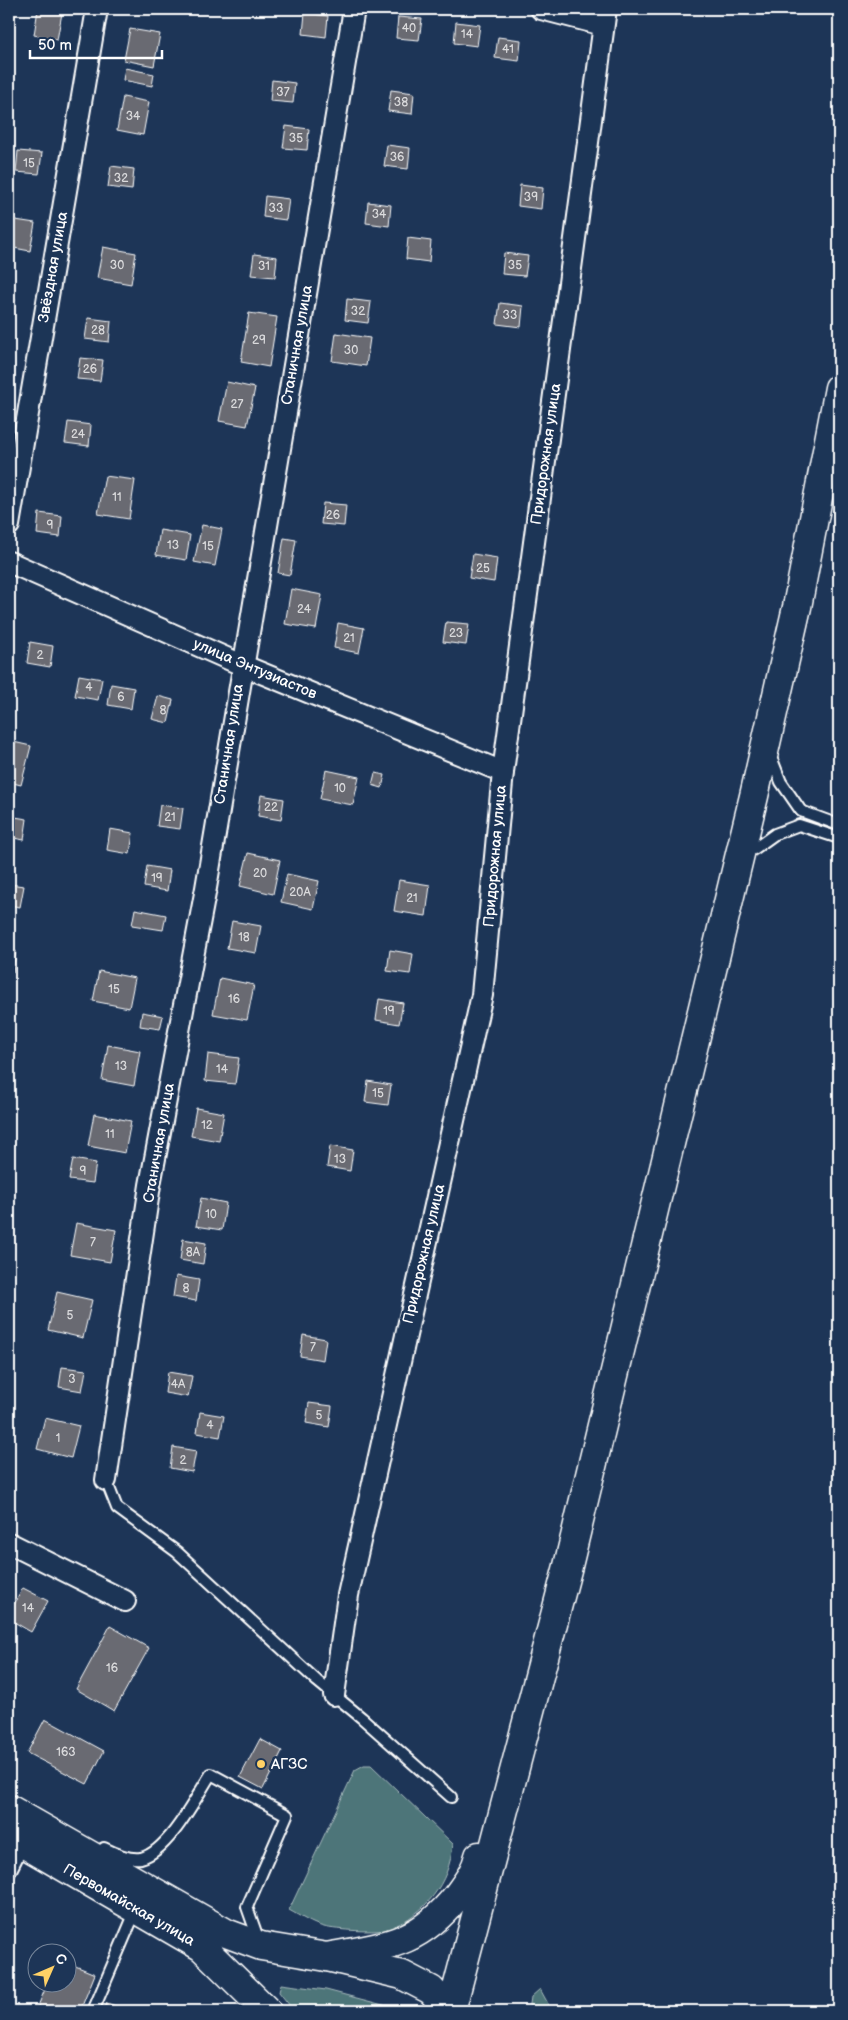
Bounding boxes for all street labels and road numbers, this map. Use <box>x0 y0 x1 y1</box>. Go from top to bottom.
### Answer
street label: Звёздная улица <box>34 210 72 324</box>
street label: Станичная улица <box>277 283 317 406</box>
street label: Придорожная улица <box>527 382 565 526</box>
street label: улица Энтузиастов <box>190 634 320 704</box>
street label: Станичная улица <box>210 682 248 806</box>
street label: Придорожная улица <box>479 784 511 928</box>
street label: Станичная улица <box>139 1081 179 1204</box>
street label: Придорожная улица <box>399 1182 449 1326</box>
street label: Первомайская улица <box>60 1860 198 1951</box>

